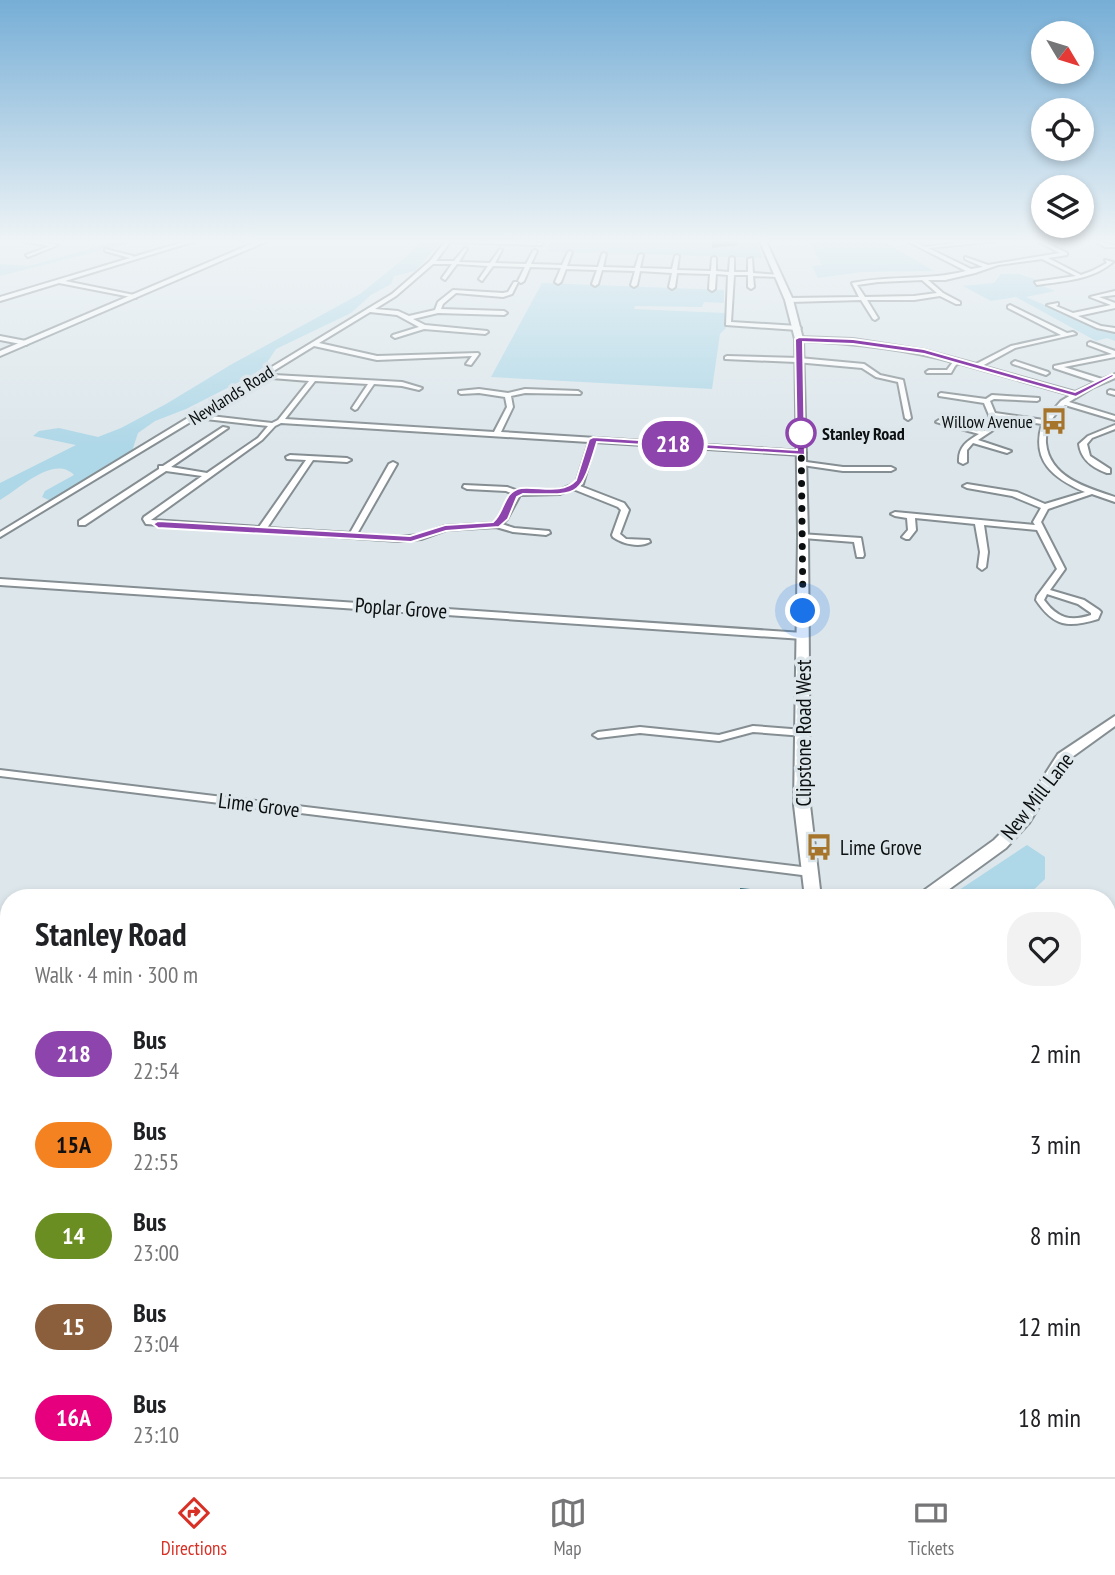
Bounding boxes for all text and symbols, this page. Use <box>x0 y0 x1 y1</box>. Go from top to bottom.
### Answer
north arrow <box>1031 21 1094 84</box>
map controls <box>1031 21 1094 238</box>
button: locate <box>1031 98 1094 161</box>
button: layers <box>1031 175 1094 238</box>
street label: Newlands Road <box>184 360 278 430</box>
bus stop icon: Willow Avenue <box>1039 406 1069 436</box>
place label: Willow Avenue <box>942 410 1033 433</box>
marker: Stanley Road <box>786 418 816 448</box>
line badge: 218 <box>633 421 713 467</box>
place label: Stanley Road <box>822 422 905 445</box>
text: 218 <box>656 428 690 459</box>
street label: Poplar Grove <box>354 591 448 625</box>
your location <box>785 593 820 628</box>
street label: Clipstone Road West <box>790 659 817 807</box>
street label: New Mill Lane <box>995 747 1079 845</box>
street label: Lime Grove <box>217 787 301 823</box>
bus stop icon: Lime Grove <box>804 832 834 862</box>
place label: Lime Grove <box>840 834 922 861</box>
text: Stanley Road <box>35 912 187 955</box>
button: heart <box>1007 912 1081 986</box>
text: Walk · 4 min · 300 m <box>35 960 198 989</box>
text: Bus <box>133 1023 166 1056</box>
text: 2 min <box>1030 1037 1081 1070</box>
text: 218 <box>56 1038 91 1069</box>
text: 22:54 <box>133 1056 179 1085</box>
text: Bus <box>133 1114 166 1147</box>
text: 3 min <box>1030 1128 1081 1161</box>
text: 15A <box>56 1129 91 1160</box>
text: 22:55 <box>133 1147 179 1176</box>
text: Bus <box>133 1205 166 1238</box>
text: 8 min <box>1030 1219 1081 1252</box>
text: 14 <box>62 1220 85 1251</box>
text: 23:00 <box>133 1238 179 1267</box>
text: Bus <box>133 1296 166 1329</box>
text: 12 min <box>1018 1310 1081 1343</box>
text: 15 <box>62 1311 85 1342</box>
text: 23:04 <box>133 1329 179 1358</box>
text: Bus <box>133 1387 166 1420</box>
text: 18 min <box>1018 1401 1081 1434</box>
text: 16A <box>56 1402 91 1433</box>
text: 23:10 <box>133 1420 179 1449</box>
tab: Directions <box>161 1494 227 1560</box>
tab: Map <box>549 1494 587 1560</box>
tab: Tickets <box>908 1494 954 1560</box>

